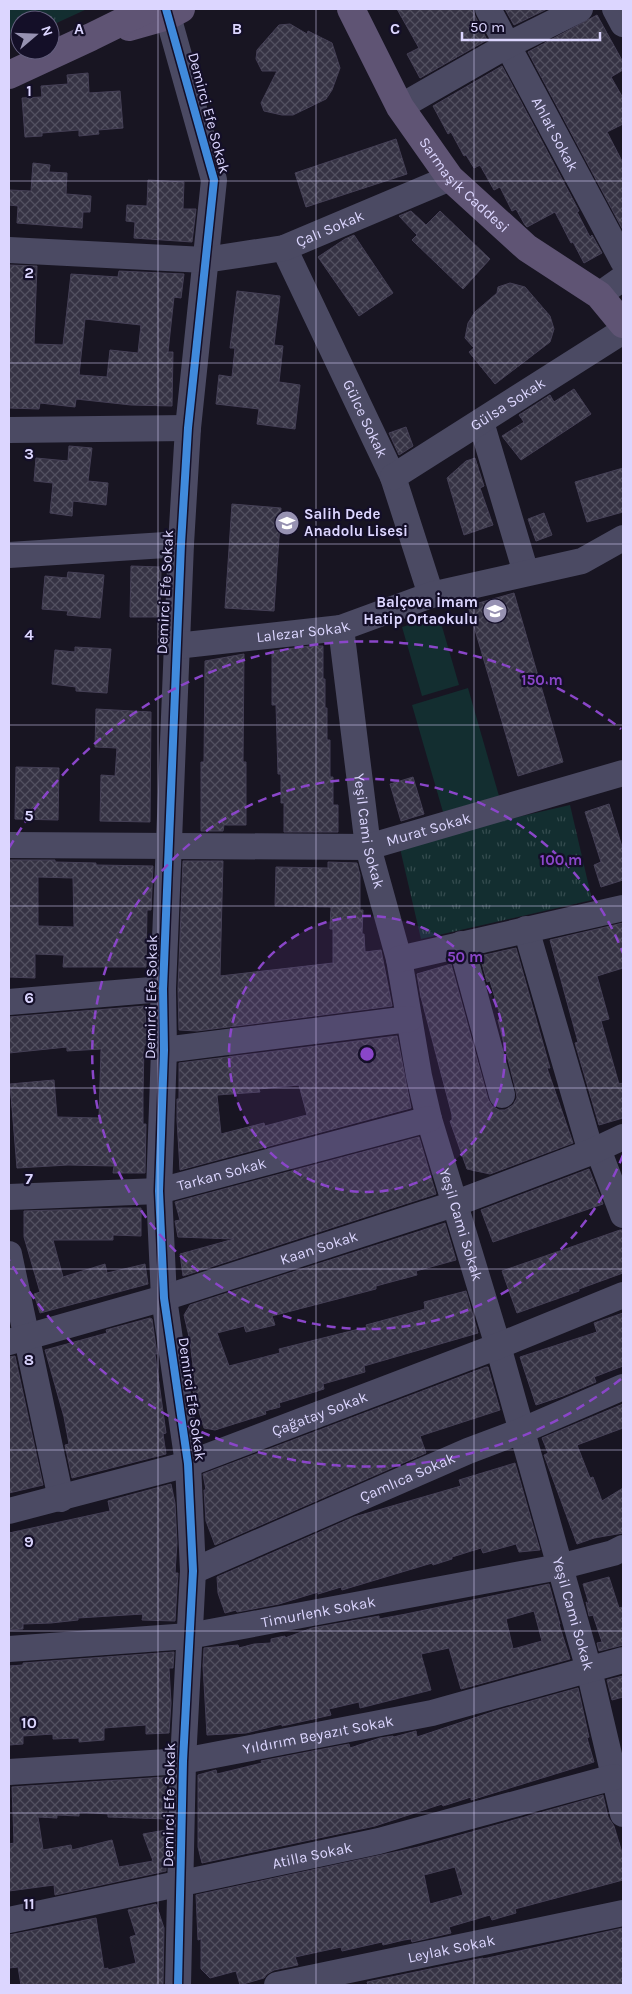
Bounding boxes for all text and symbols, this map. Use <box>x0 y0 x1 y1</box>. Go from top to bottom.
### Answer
north arrow <box>10 10 60 60</box>
scale bar <box>462 10 600 42</box>
text: 50 m <box>470 18 505 36</box>
text: A <box>74 19 84 38</box>
text: B <box>232 19 242 38</box>
text: C <box>390 19 400 38</box>
text: N <box>37 23 56 38</box>
street label: Demirci Efe Sokak <box>184 51 234 175</box>
text: 1 <box>26 81 32 100</box>
street label: Ahlat Sokak <box>528 94 582 174</box>
street label: Sarmaşık Caddesi <box>415 134 513 236</box>
street label: Çalı Sokak <box>293 206 367 251</box>
text: 2 <box>24 263 34 282</box>
street label: Gülsa Sokak <box>467 374 549 435</box>
street label: Gülce Sokak <box>339 377 391 461</box>
text: 3 <box>24 444 34 463</box>
place label: Salih Dede Anadolu Lisesi <box>304 505 408 540</box>
school or university icon: Salih Dede Anadolu Lisesi <box>274 510 300 536</box>
street label: Demirci Efe Sokak <box>153 529 177 655</box>
place label: Balçova İmam Hatip Ortaokulu <box>363 592 478 628</box>
school or university icon: Balçova İmam Hatip Ortaokulu <box>482 598 508 624</box>
street label: Lalezar Sokak <box>256 616 353 646</box>
text: 4 <box>24 625 34 644</box>
text: 150 m <box>521 671 563 689</box>
street label: Yeşil Cami Sokak <box>350 772 388 891</box>
text: 5 <box>24 806 34 825</box>
street label: Murat Sokak <box>384 809 473 850</box>
text: 100 m <box>540 851 582 869</box>
street label: Demirci Efe Sokak <box>141 935 161 1059</box>
text: 50 m <box>447 948 483 966</box>
text: 6 <box>24 988 34 1007</box>
centre of rings <box>358 1045 376 1063</box>
street label: Tarkan Sokak <box>175 1154 268 1195</box>
street label: Yeşil Cami Sokak <box>435 1166 487 1283</box>
text: 7 <box>25 1169 33 1188</box>
street label: Kaan Sokak <box>278 1227 360 1269</box>
street label: Demirci Efe Sokak <box>174 1336 210 1462</box>
text: 8 <box>24 1350 34 1369</box>
street label: Çağatay Sokak <box>269 1387 370 1440</box>
street label: Çamlıca Sokak <box>357 1449 458 1506</box>
text: 9 <box>24 1532 34 1551</box>
street label: Yeşil Cami Sokak <box>549 1555 598 1672</box>
street label: Timurlenk Sokak <box>260 1592 377 1631</box>
street label: Yıldırım Beyazıt Sokak <box>241 1712 395 1758</box>
text: 10 <box>21 1713 37 1732</box>
street label: Demirci Efe Sokak <box>159 1743 179 1867</box>
street label: Atilla Sokak <box>270 1838 354 1873</box>
text: 11 <box>23 1894 35 1913</box>
street label: Leylak Sokak <box>406 1931 496 1967</box>

